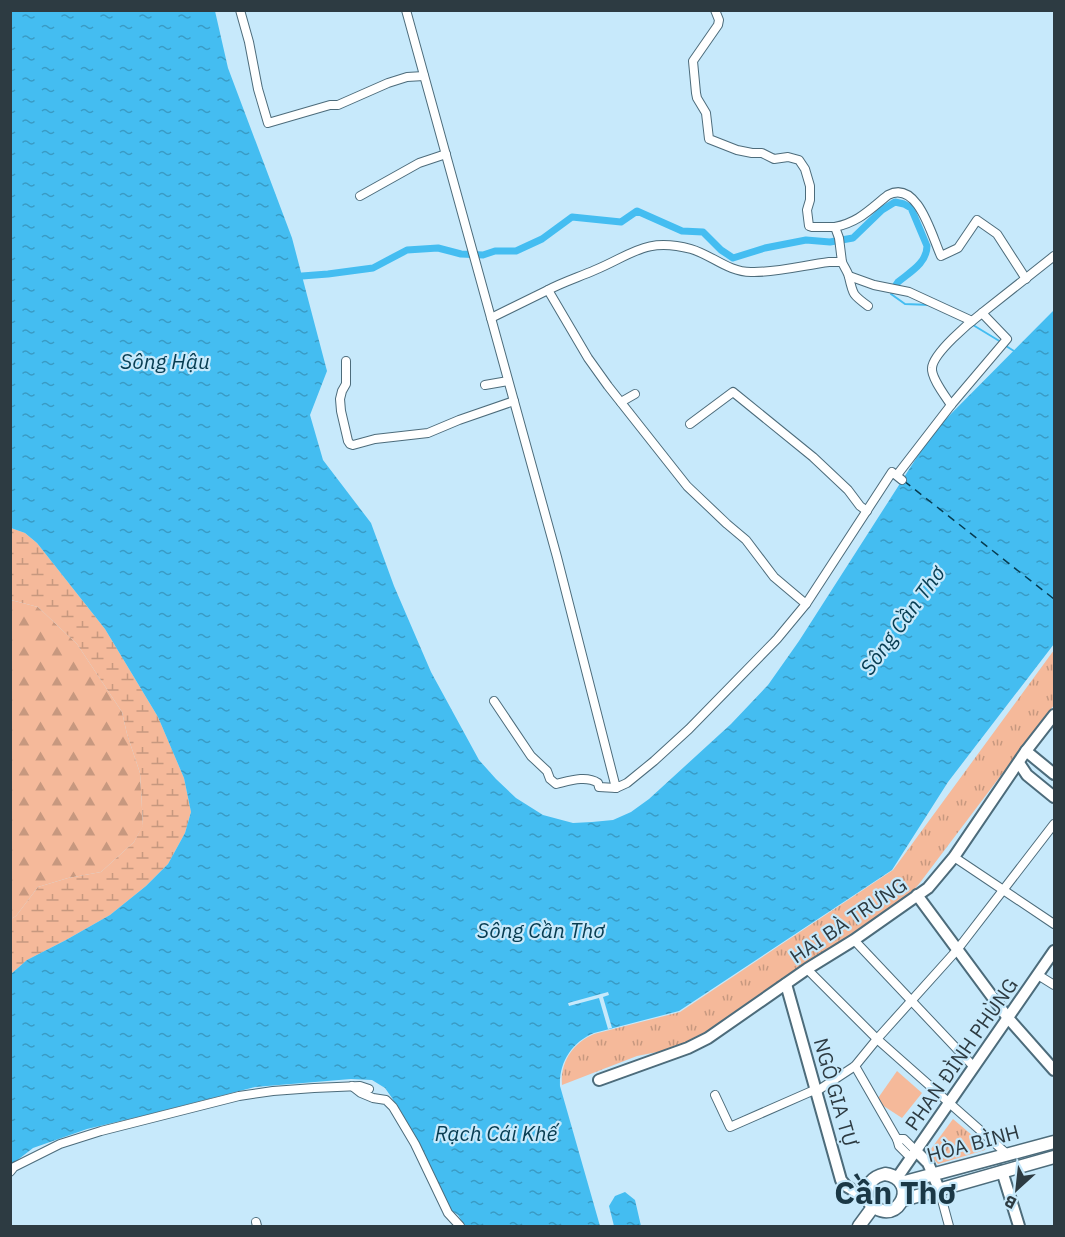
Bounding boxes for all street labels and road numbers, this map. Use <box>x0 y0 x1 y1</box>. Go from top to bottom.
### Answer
street label: HAI BÀ TRƯNG <box>784 871 912 969</box>
street label: PHAN ĐÌNH PHÙNG <box>898 972 1024 1136</box>
street label: NGÔ GIA TỰ <box>808 1035 864 1150</box>
street label: HÒA BÌNH <box>924 1118 1022 1168</box>

